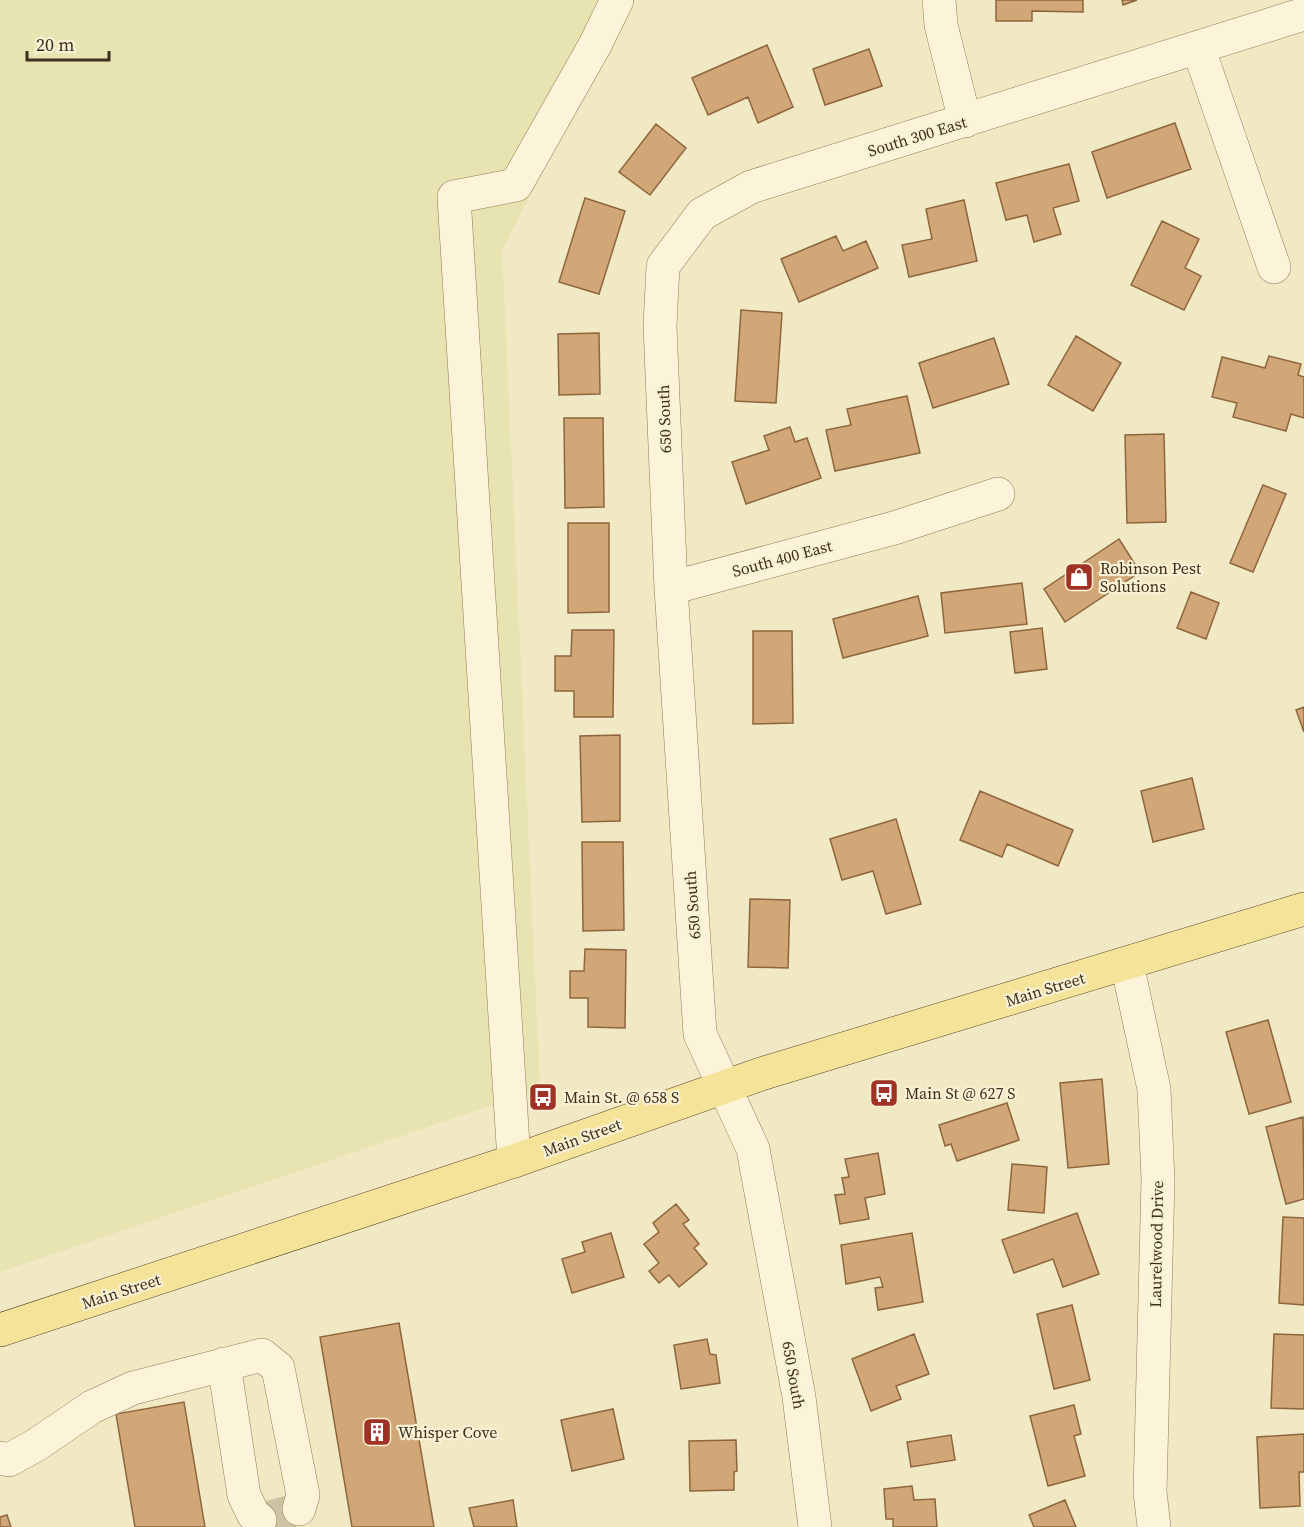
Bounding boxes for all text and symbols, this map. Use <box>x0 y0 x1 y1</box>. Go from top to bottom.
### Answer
scale bar <box>27 24 110 62</box>
text: 20 m <box>36 32 74 57</box>
street label: South 300 East <box>865 110 970 161</box>
street label: 650 South <box>652 384 676 454</box>
street label: South 400 East <box>730 534 835 582</box>
place label: Robinson Pest Solutions <box>1100 557 1202 597</box>
shop icon: Robinson Pest Solutions <box>1063 561 1095 593</box>
street label: 650 South <box>679 870 705 940</box>
street label: Main Street <box>1003 966 1088 1011</box>
bus stop icon: Main St @ 627 S <box>868 1077 900 1109</box>
bus stop icon: Main St. @ 658 S <box>527 1081 559 1113</box>
place label: Main St @ 627 S <box>905 1082 1015 1104</box>
place label: Main St. @ 658 S <box>564 1086 679 1108</box>
street label: Main Street <box>540 1112 625 1161</box>
street label: Laurelwood Drive <box>1144 1180 1168 1308</box>
street label: Main Street <box>79 1268 164 1314</box>
street label: 650 South <box>777 1339 811 1411</box>
building icon: Whisper Cove <box>361 1416 393 1448</box>
place label: Whisper Cove <box>398 1421 497 1443</box>

